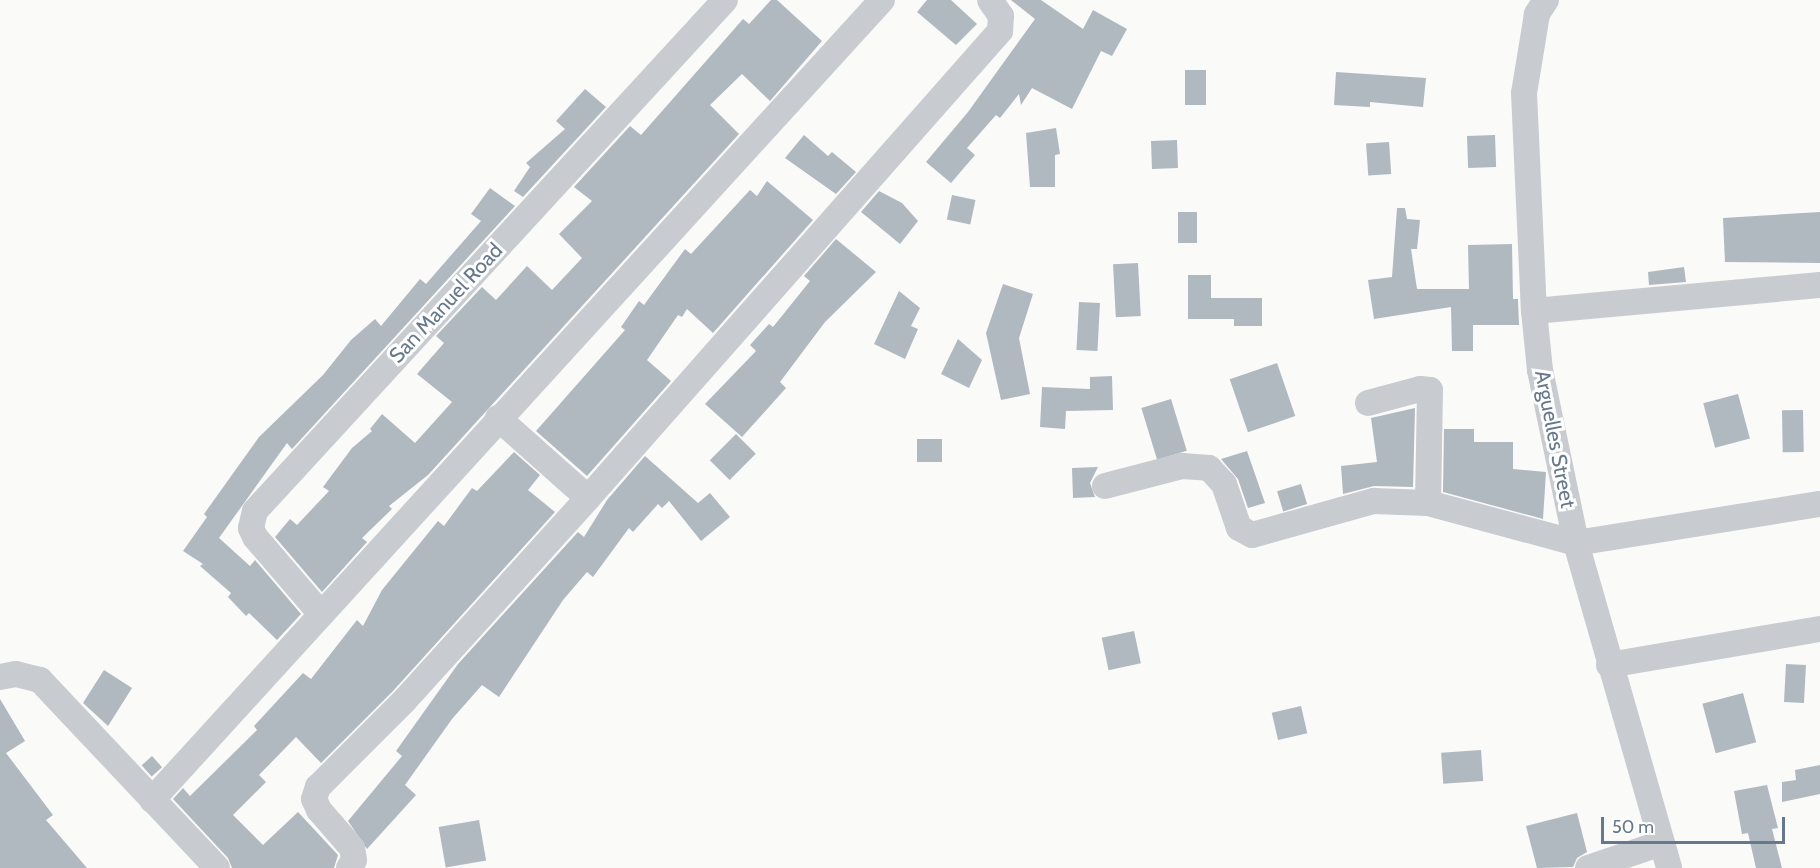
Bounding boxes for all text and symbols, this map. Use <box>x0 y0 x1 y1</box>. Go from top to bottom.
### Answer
street label: San Manuel Road <box>384 238 508 368</box>
street label: Arguelles Street <box>1529 368 1581 510</box>
scale bar <box>1604 805 1788 843</box>
text: 50 m <box>1612 816 1654 838</box>

